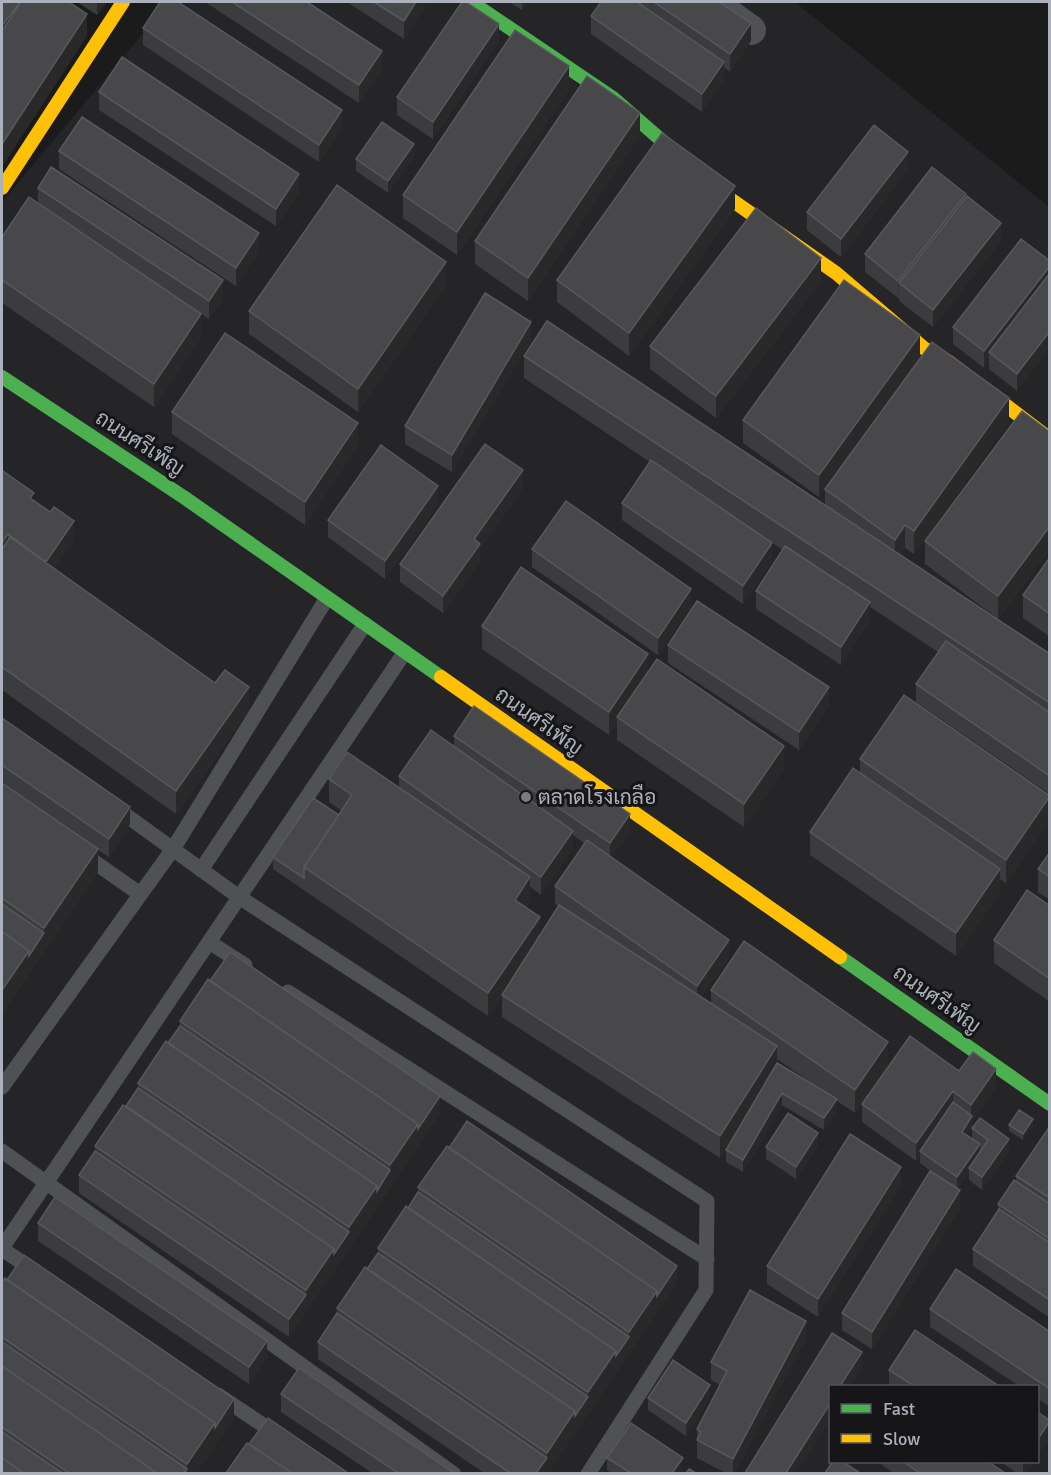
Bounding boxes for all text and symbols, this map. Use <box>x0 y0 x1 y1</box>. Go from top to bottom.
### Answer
street label: ถนนศรีเพ็ญ <box>91 403 190 481</box>
street label: ถนนศรีเพ็ญ <box>490 680 589 761</box>
place label: ตลาดโรงเกลือ <box>538 783 656 810</box>
marker: ตลาดโรงเกลือ <box>519 790 533 804</box>
street label: ถนนศรีเพ็ญ <box>888 958 987 1039</box>
legend <box>829 1385 1039 1463</box>
text: Fast <box>883 1398 915 1420</box>
text: Slow <box>883 1428 920 1450</box>

